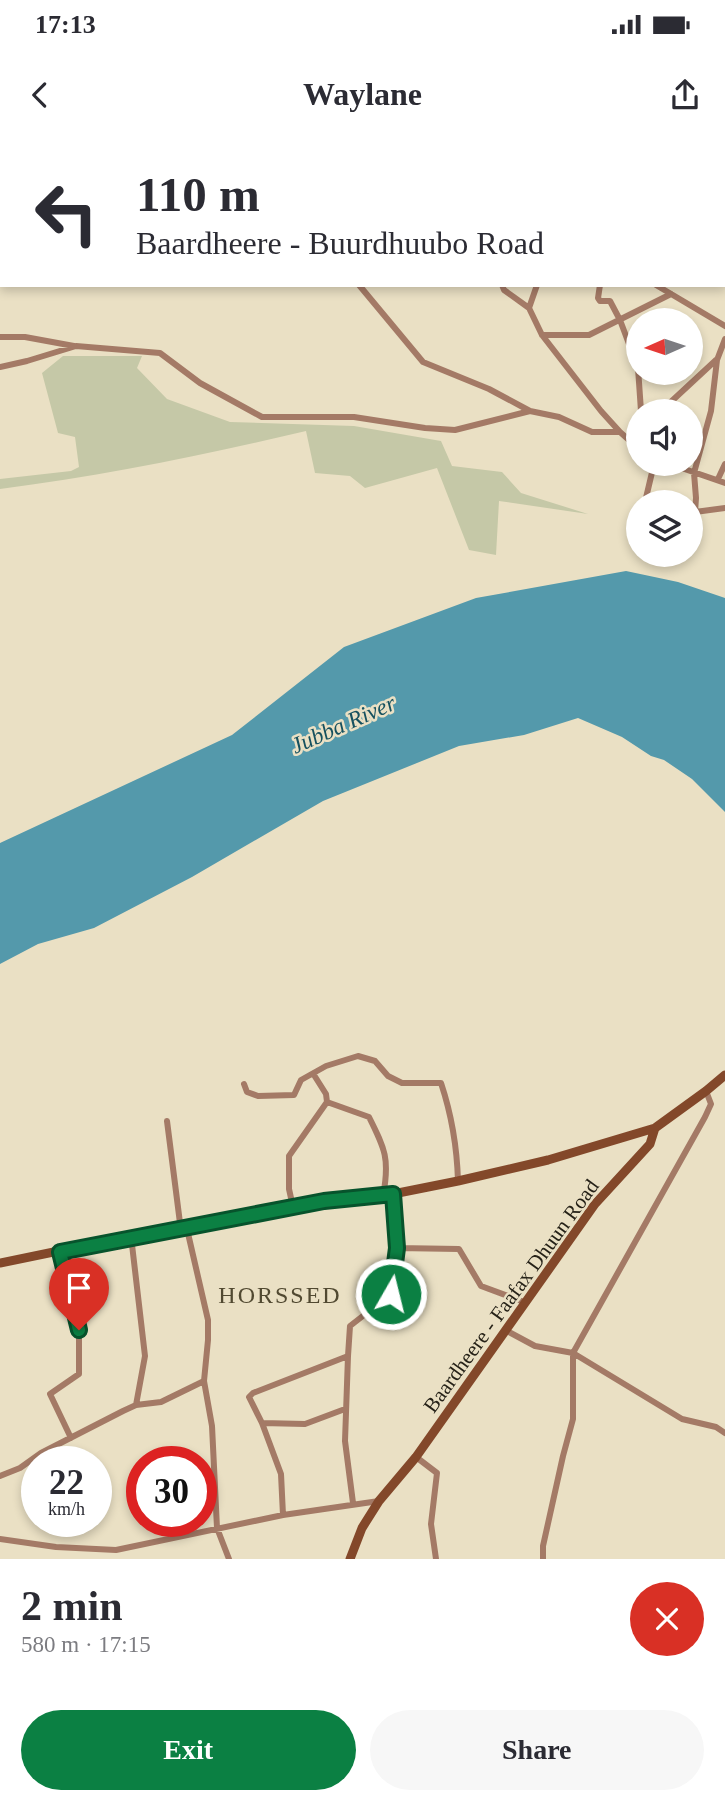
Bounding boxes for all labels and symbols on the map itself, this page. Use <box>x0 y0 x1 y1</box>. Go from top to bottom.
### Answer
north arrow <box>626 308 704 385</box>
water label: Jubba River <box>287 690 400 759</box>
street label: Baardheere - Faafax Dhuun Road <box>418 1174 604 1417</box>
position arrow <box>354 1257 428 1331</box>
pin <box>49 1258 109 1330</box>
district label: HORSSED <box>218 1282 342 1308</box>
speed limit sign: 30 <box>126 1446 217 1537</box>

